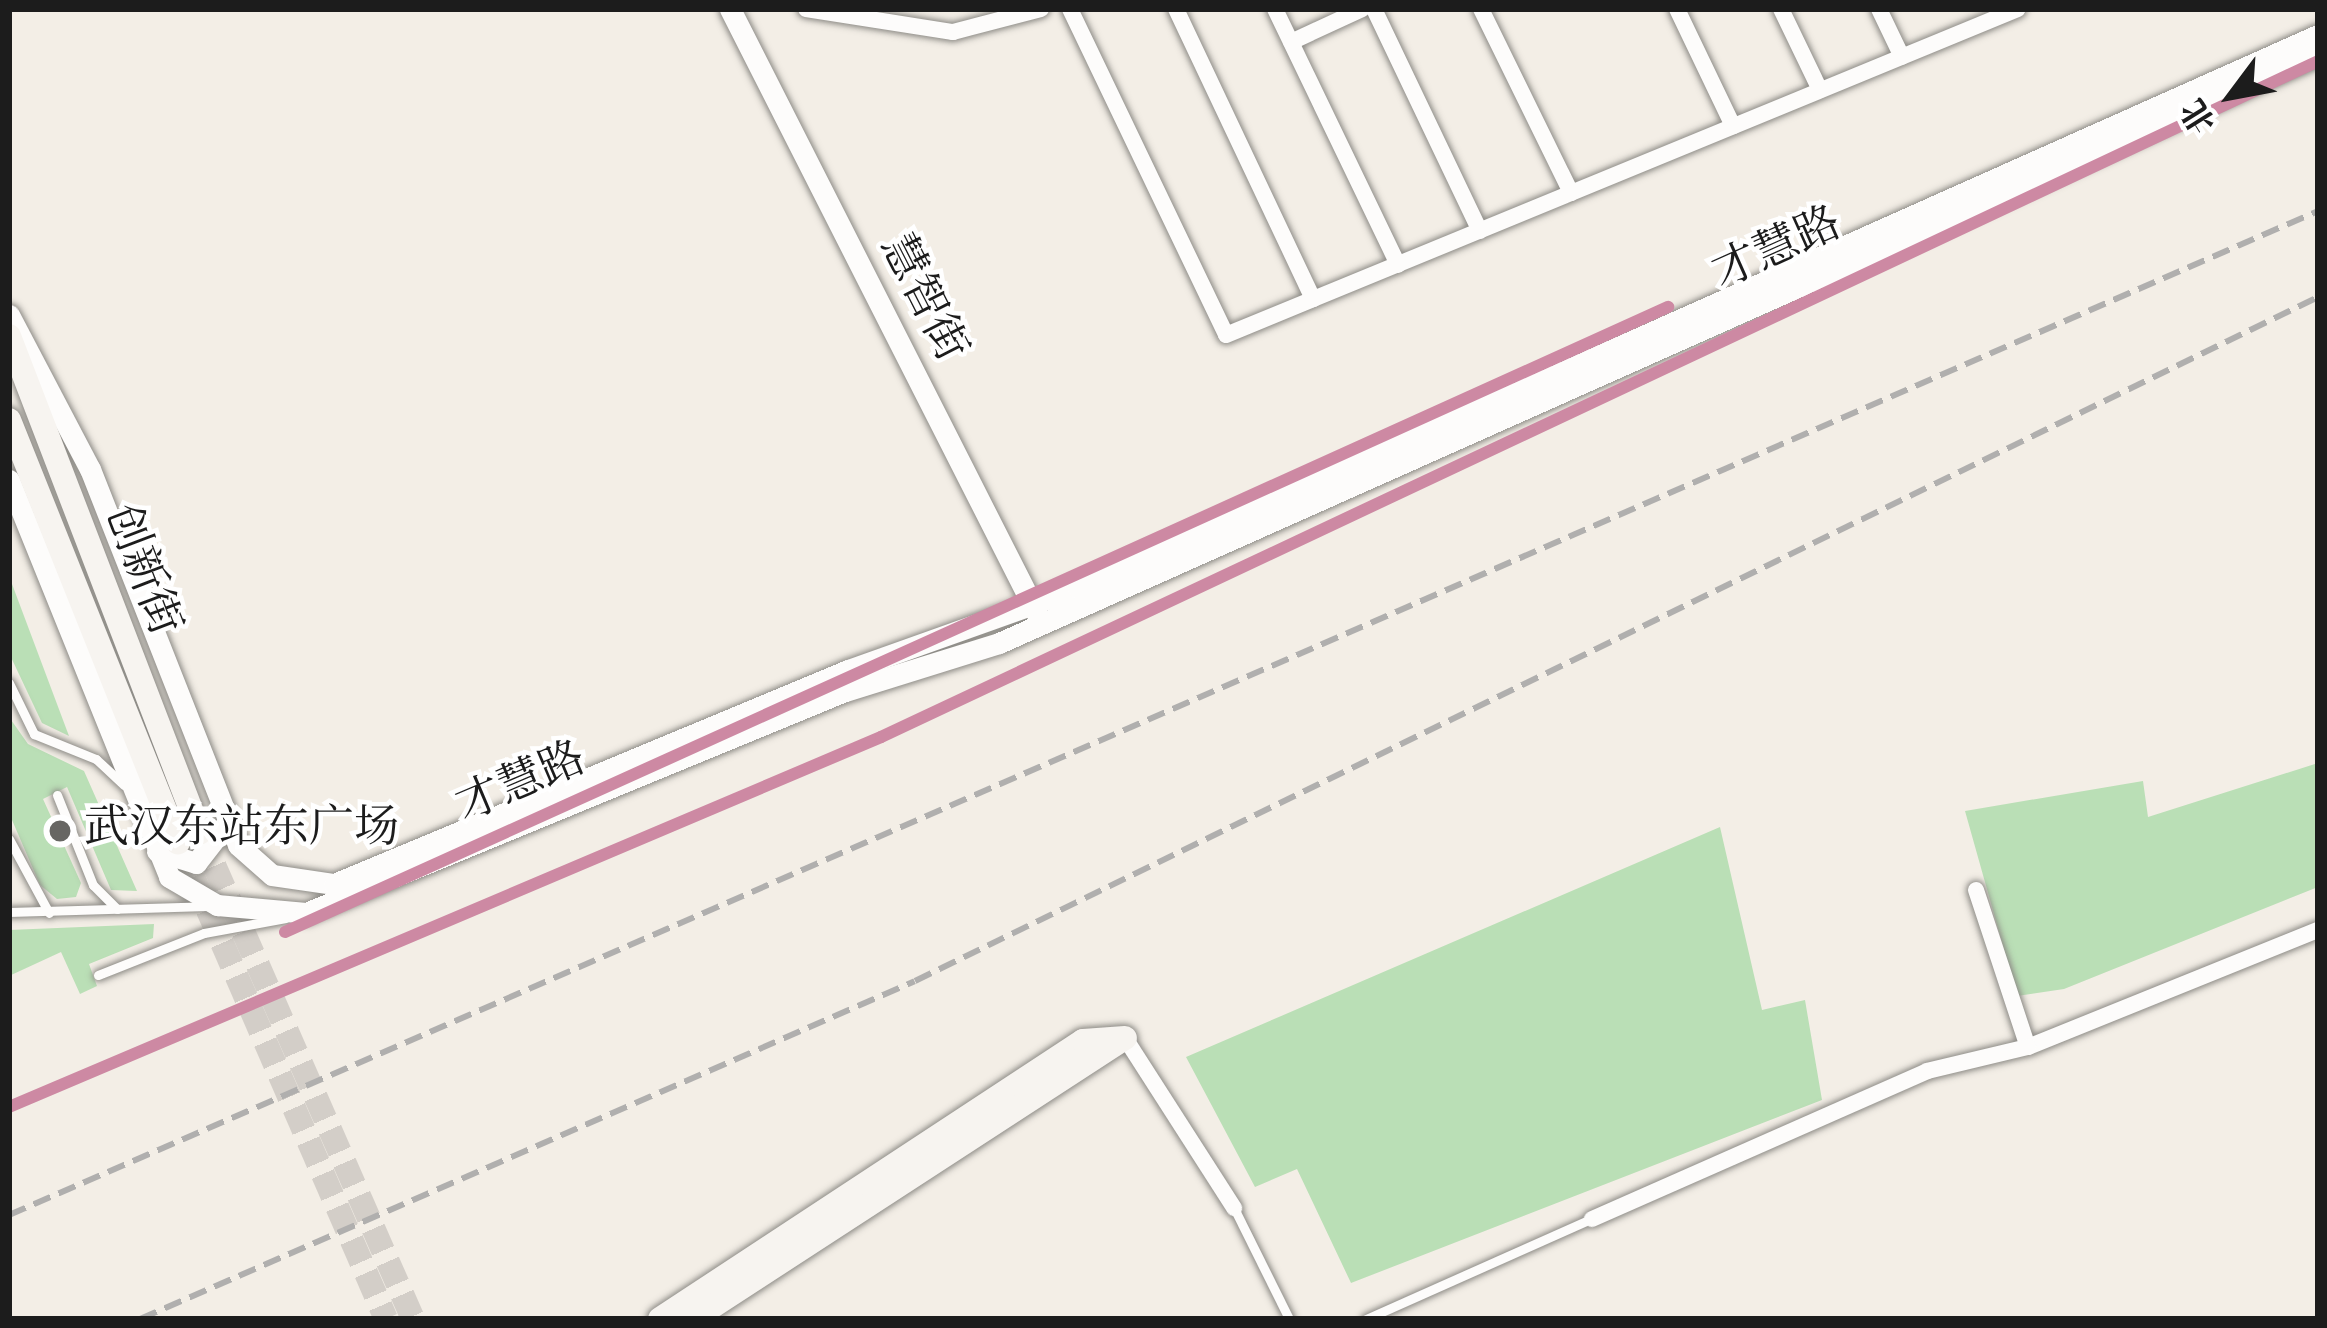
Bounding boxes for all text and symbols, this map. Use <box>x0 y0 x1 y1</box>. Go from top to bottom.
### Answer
north arrow <box>2171 36 2291 156</box>
text: 北 <box>2171 88 2230 142</box>
street label: 才慧路 <box>1705 199 1851 303</box>
street label: 慧智街 <box>866 227 976 371</box>
street label: 创新街 <box>91 498 189 644</box>
street label: 才慧路 <box>449 734 595 836</box>
place label: 武汉东站东广场 <box>84 804 399 858</box>
marker: 武汉东站东广场 <box>47 818 73 844</box>

